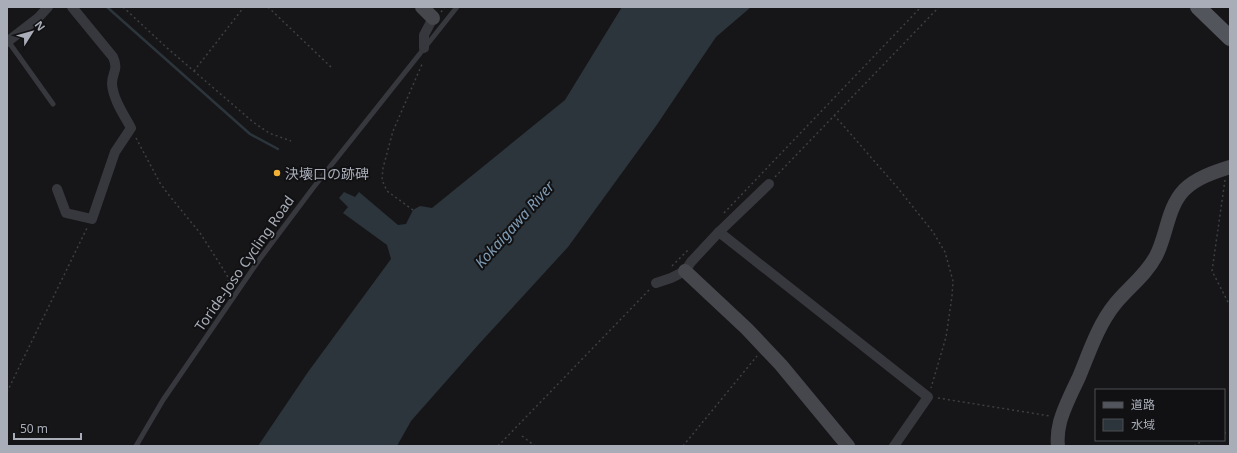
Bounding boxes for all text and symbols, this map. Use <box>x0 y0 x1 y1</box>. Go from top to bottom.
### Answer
north arrow <box>12 12 52 52</box>
text: N <box>32 18 49 34</box>
place label: 決壊口の跡碑 <box>285 164 369 183</box>
marker: 決壊口の跡碑 <box>272 168 282 178</box>
water label: Kokaigawa River <box>470 176 559 272</box>
street label: Toride-Joso Cycling Road <box>190 192 298 334</box>
legend <box>1095 389 1225 441</box>
text: 道路 <box>1131 396 1155 413</box>
scale bar <box>14 415 81 441</box>
text: 水域 <box>1131 416 1155 433</box>
text: 50 m <box>20 420 48 437</box>

